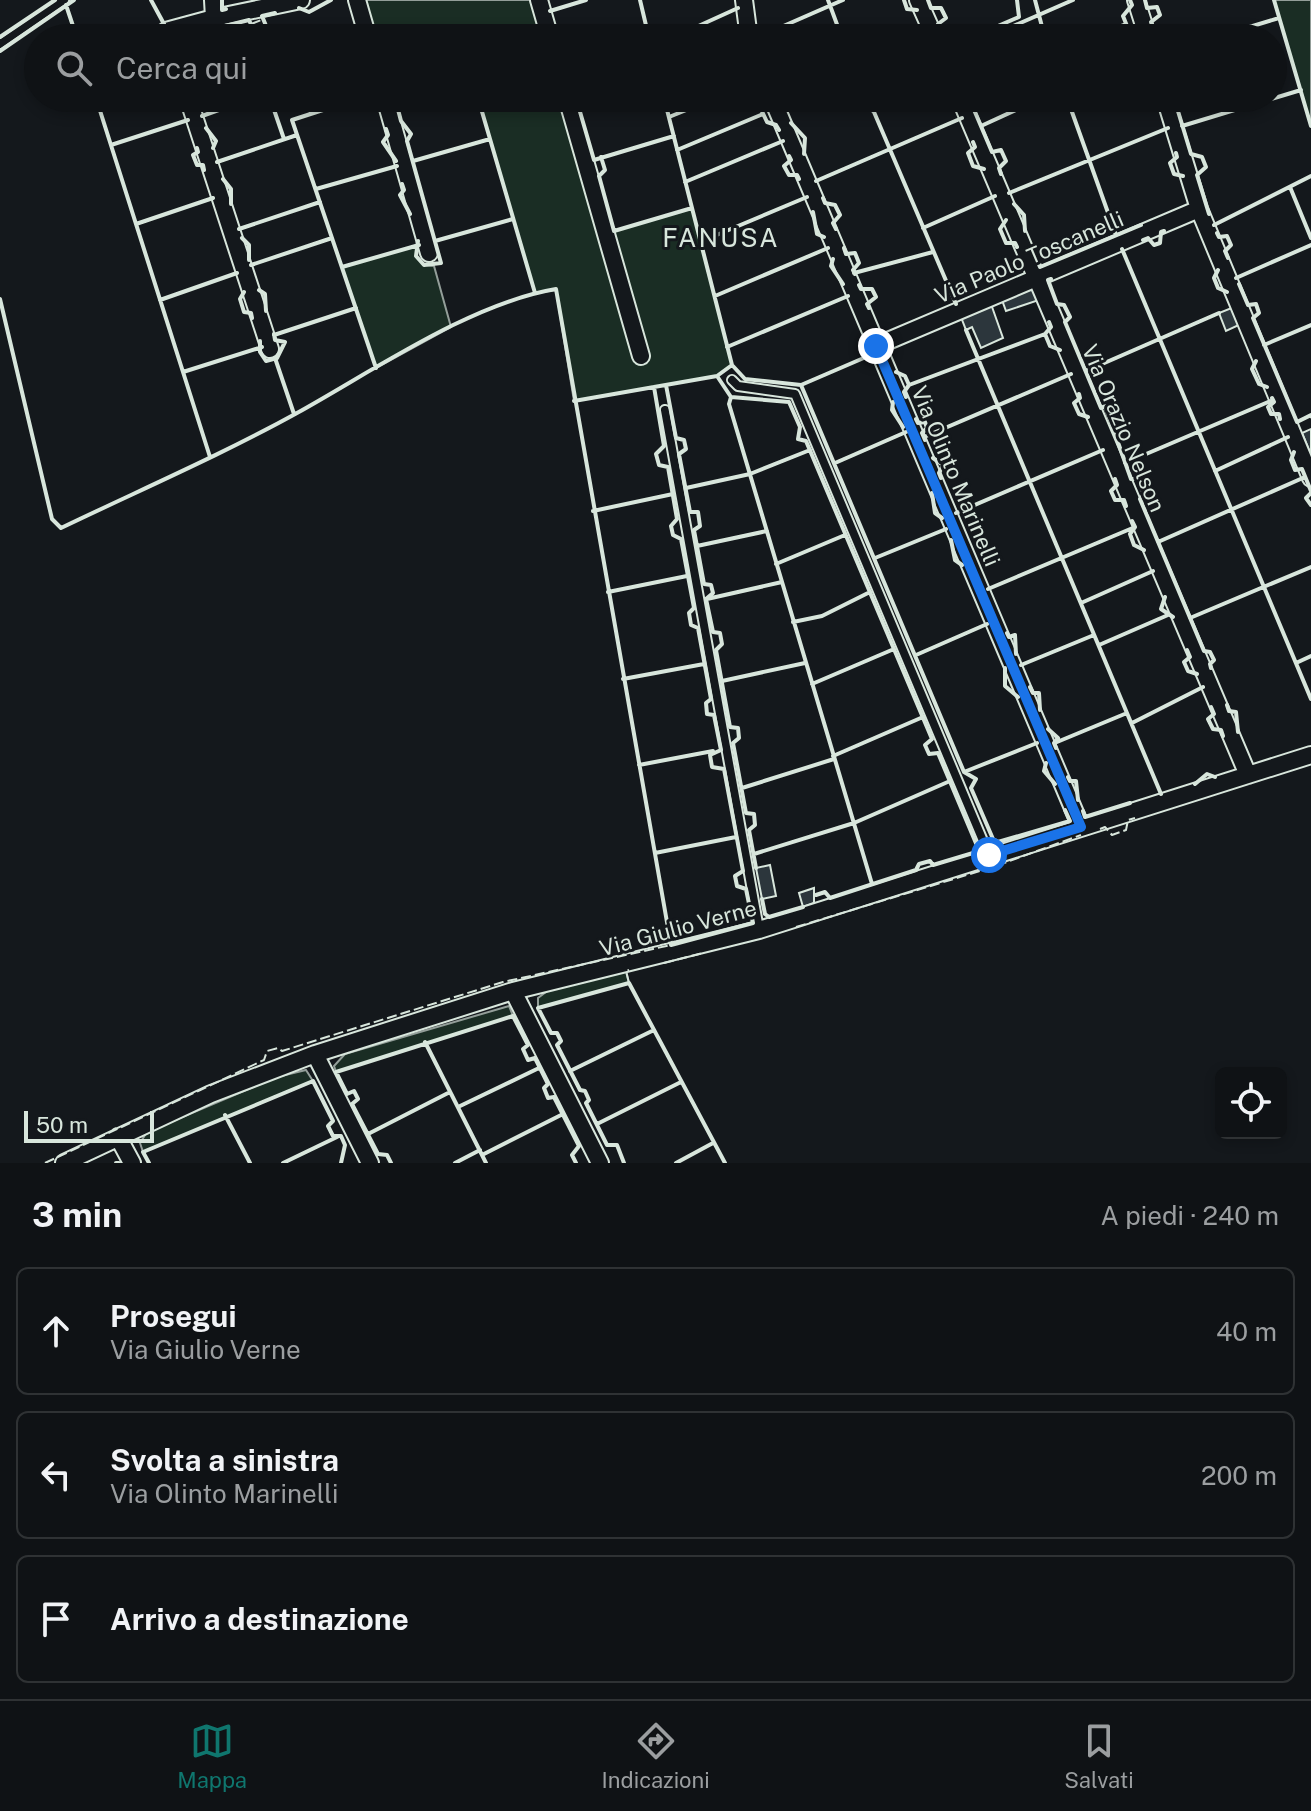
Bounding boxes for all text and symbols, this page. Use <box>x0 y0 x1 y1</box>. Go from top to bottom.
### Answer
search box <box>24 24 1287 112</box>
icon: search <box>52 46 96 90</box>
text: Cerca qui <box>116 50 248 86</box>
street label: Via Paolo Toscanelli <box>931 205 1127 309</box>
district label: FANUSA <box>662 222 780 253</box>
route end <box>858 328 894 364</box>
street label: Via Orazio Nelson <box>1077 340 1171 516</box>
street label: Via Olinto Marinelli <box>906 382 1006 570</box>
route start <box>971 837 1007 873</box>
street label: Via Giulio Verne <box>597 895 759 961</box>
map controls <box>1215 1067 1287 1139</box>
button: locate <box>1215 1067 1287 1139</box>
scale bar <box>24 1107 154 1143</box>
text: 50 m <box>36 1112 88 1138</box>
text: 3 min <box>32 1195 122 1235</box>
text: A piedi · 240 m <box>1100 1200 1279 1231</box>
text: Prosegui <box>110 1298 237 1334</box>
icon: ahead <box>34 1309 78 1353</box>
text: 40 m <box>1216 1316 1277 1347</box>
text: Via Giulio Verne <box>110 1334 301 1365</box>
text: Svolta a sinistra <box>110 1442 339 1478</box>
icon: left <box>34 1453 78 1497</box>
text: 200 m <box>1201 1460 1277 1491</box>
text: Via Olinto Marinelli <box>110 1478 338 1509</box>
icon: arrive <box>34 1597 78 1641</box>
text: Arrivo a destinazione <box>110 1601 409 1637</box>
tab: Mappa <box>177 1719 247 1793</box>
tab: Indicazioni <box>602 1719 710 1793</box>
tab: Salvati <box>1064 1719 1134 1793</box>

